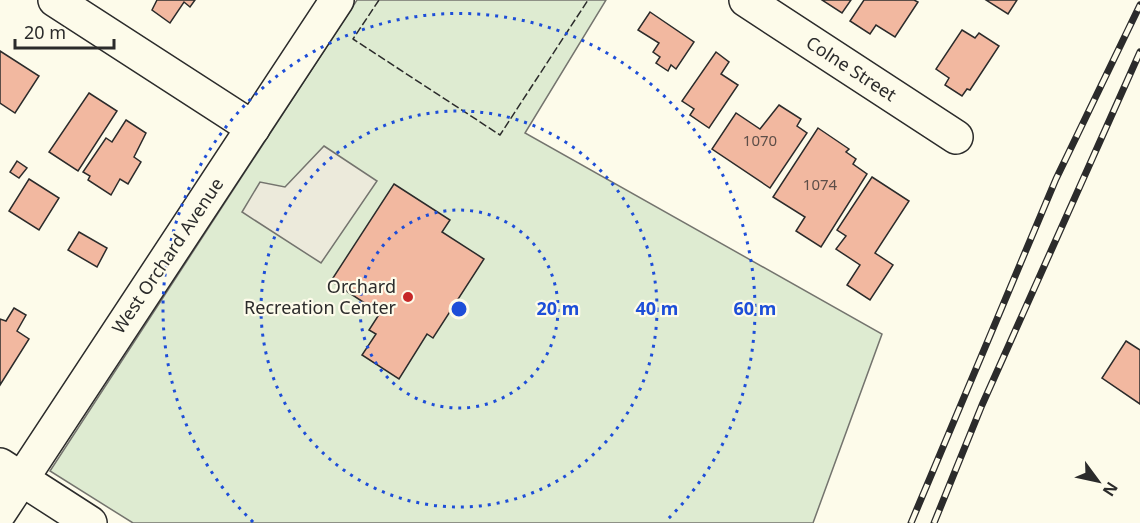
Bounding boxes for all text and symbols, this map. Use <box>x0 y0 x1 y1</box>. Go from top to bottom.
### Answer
scale bar <box>15 12 114 50</box>
text: 20 m <box>24 20 66 44</box>
street label: Colne Street <box>802 30 902 107</box>
house number: 1070 <box>743 130 777 150</box>
street label: West Orchard Avenue <box>106 173 228 338</box>
house number: 1074 <box>803 174 838 194</box>
place label: Orchard Recreation Center <box>244 274 397 319</box>
marker: Orchard Recreation Center <box>401 290 415 304</box>
text: 20 m <box>537 296 579 320</box>
text: 40 m <box>636 296 678 320</box>
text: 60 m <box>734 296 776 320</box>
centre of rings <box>449 299 469 319</box>
north arrow <box>1068 451 1128 511</box>
text: N <box>1098 478 1123 501</box>

